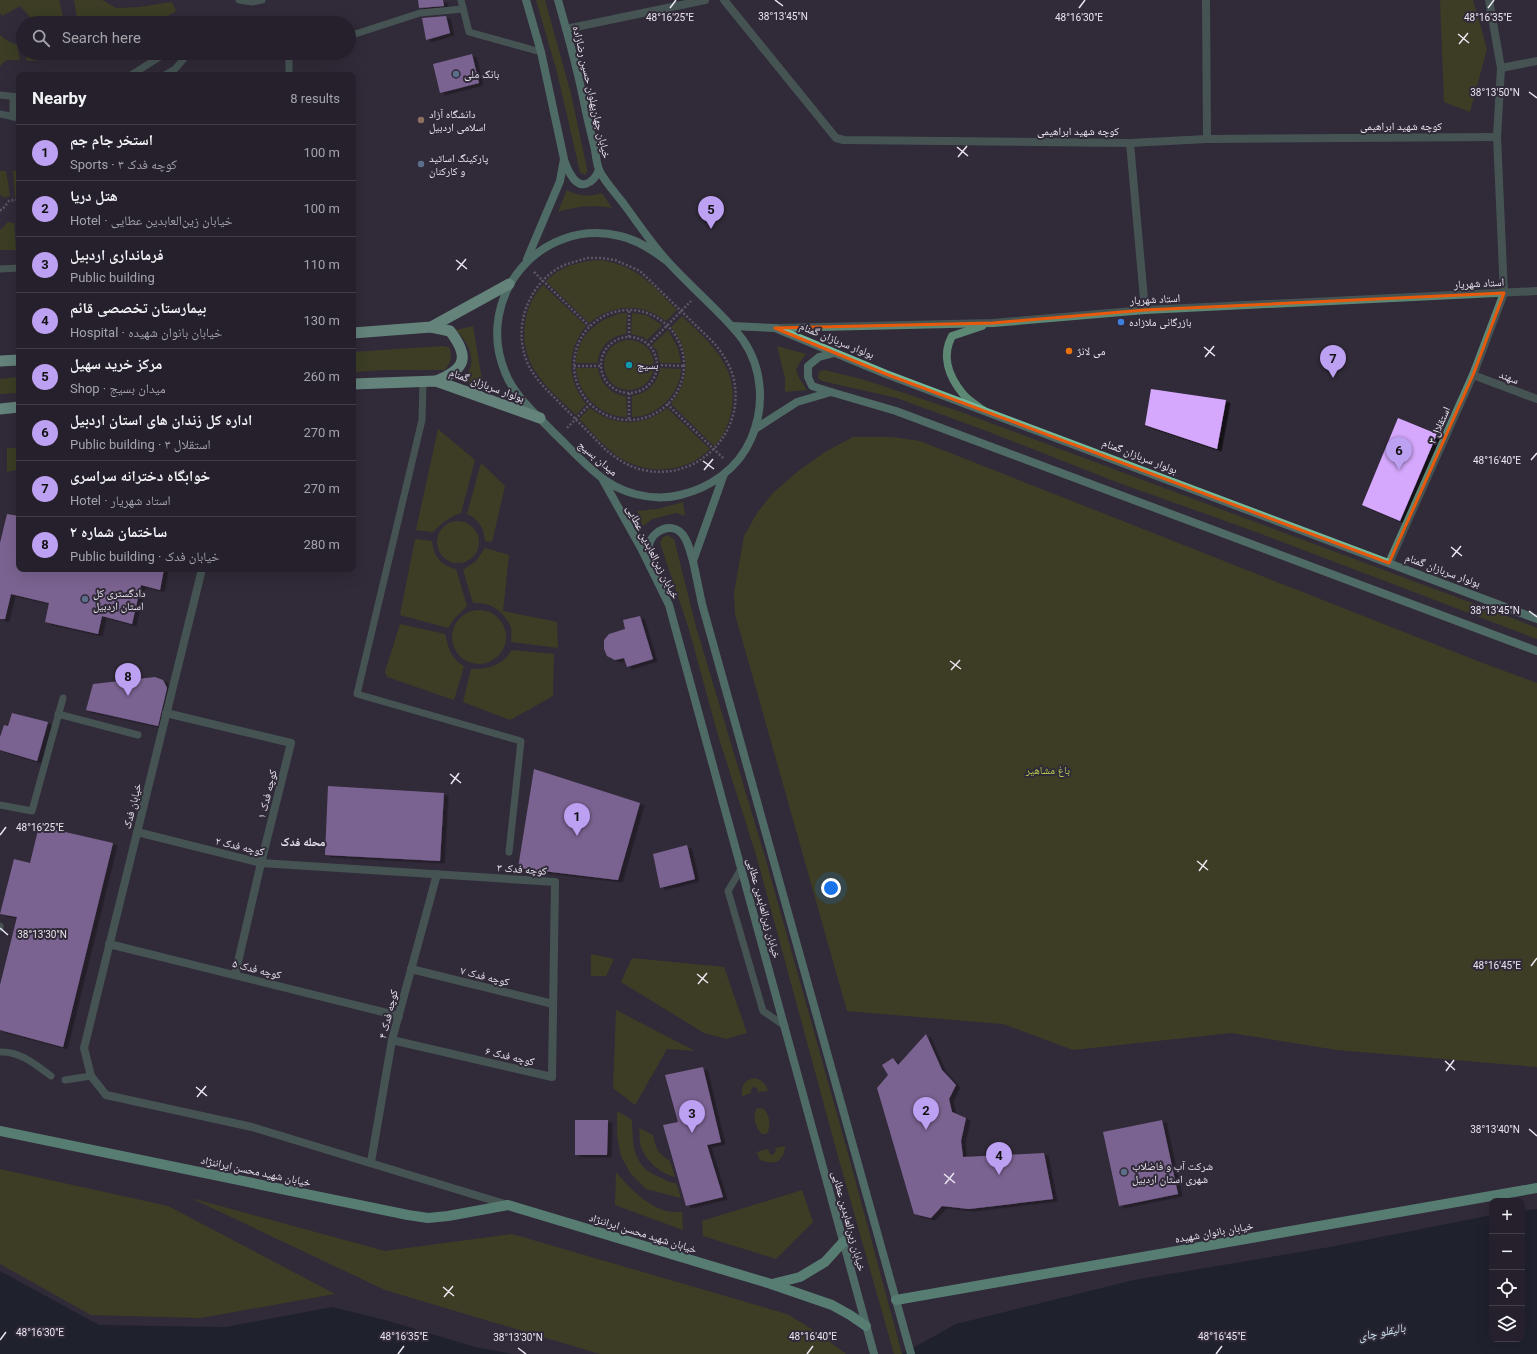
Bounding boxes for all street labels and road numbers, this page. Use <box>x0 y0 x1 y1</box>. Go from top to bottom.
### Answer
street label: خیابان جهان‌پهلوان حسین رضا‌زاده <box>570 25 613 160</box>
street label: کوچه شهید ابراهیمی <box>1360 120 1442 133</box>
street label: کوچه شهید ابراهیمی <box>1037 125 1119 138</box>
street label: استاد شهریار <box>1452 276 1505 291</box>
street label: استاد شهریار <box>1128 292 1181 307</box>
street label: بولوار سربازان گمنام <box>798 320 876 361</box>
street label: بولوار سربازان گمنام <box>447 366 526 405</box>
street label: سهند <box>1497 368 1520 387</box>
street label: استقلال ۳ <box>1426 405 1453 446</box>
street label: بولوار سربازان گمنام <box>1100 436 1179 477</box>
street label: میدان بسیج <box>575 438 620 479</box>
street label: خیابان زین‌العابدین عطایی <box>623 503 682 601</box>
street label: بولوار سربازان گمنام <box>1403 551 1482 590</box>
street label: کوچه فدک ۱ <box>255 768 280 820</box>
street label: خیابان فدک <box>121 782 144 830</box>
street label: کوچه فدک ۲ <box>214 835 266 859</box>
street label: خیابان زین‌العابدین عطایی <box>744 857 783 960</box>
street label: کوچه فدک ۳ <box>497 861 548 878</box>
street label: کوچه فدک ۵ <box>231 957 283 982</box>
street label: کوچه فدک ۷ <box>459 964 511 989</box>
street label: کوچه فدک ۴ <box>376 988 401 1040</box>
street label: کوچه فدک ۶ <box>484 1045 536 1069</box>
street label: خیابان شهید محسن ایراننژاد <box>200 1153 312 1190</box>
street label: خیابان زین‌العابدین عطایی <box>829 1170 868 1273</box>
street label: خیابان شهید محسن ایراننژاد <box>587 1211 698 1256</box>
street label: خیابان بانوان شهیده <box>1174 1219 1254 1246</box>

